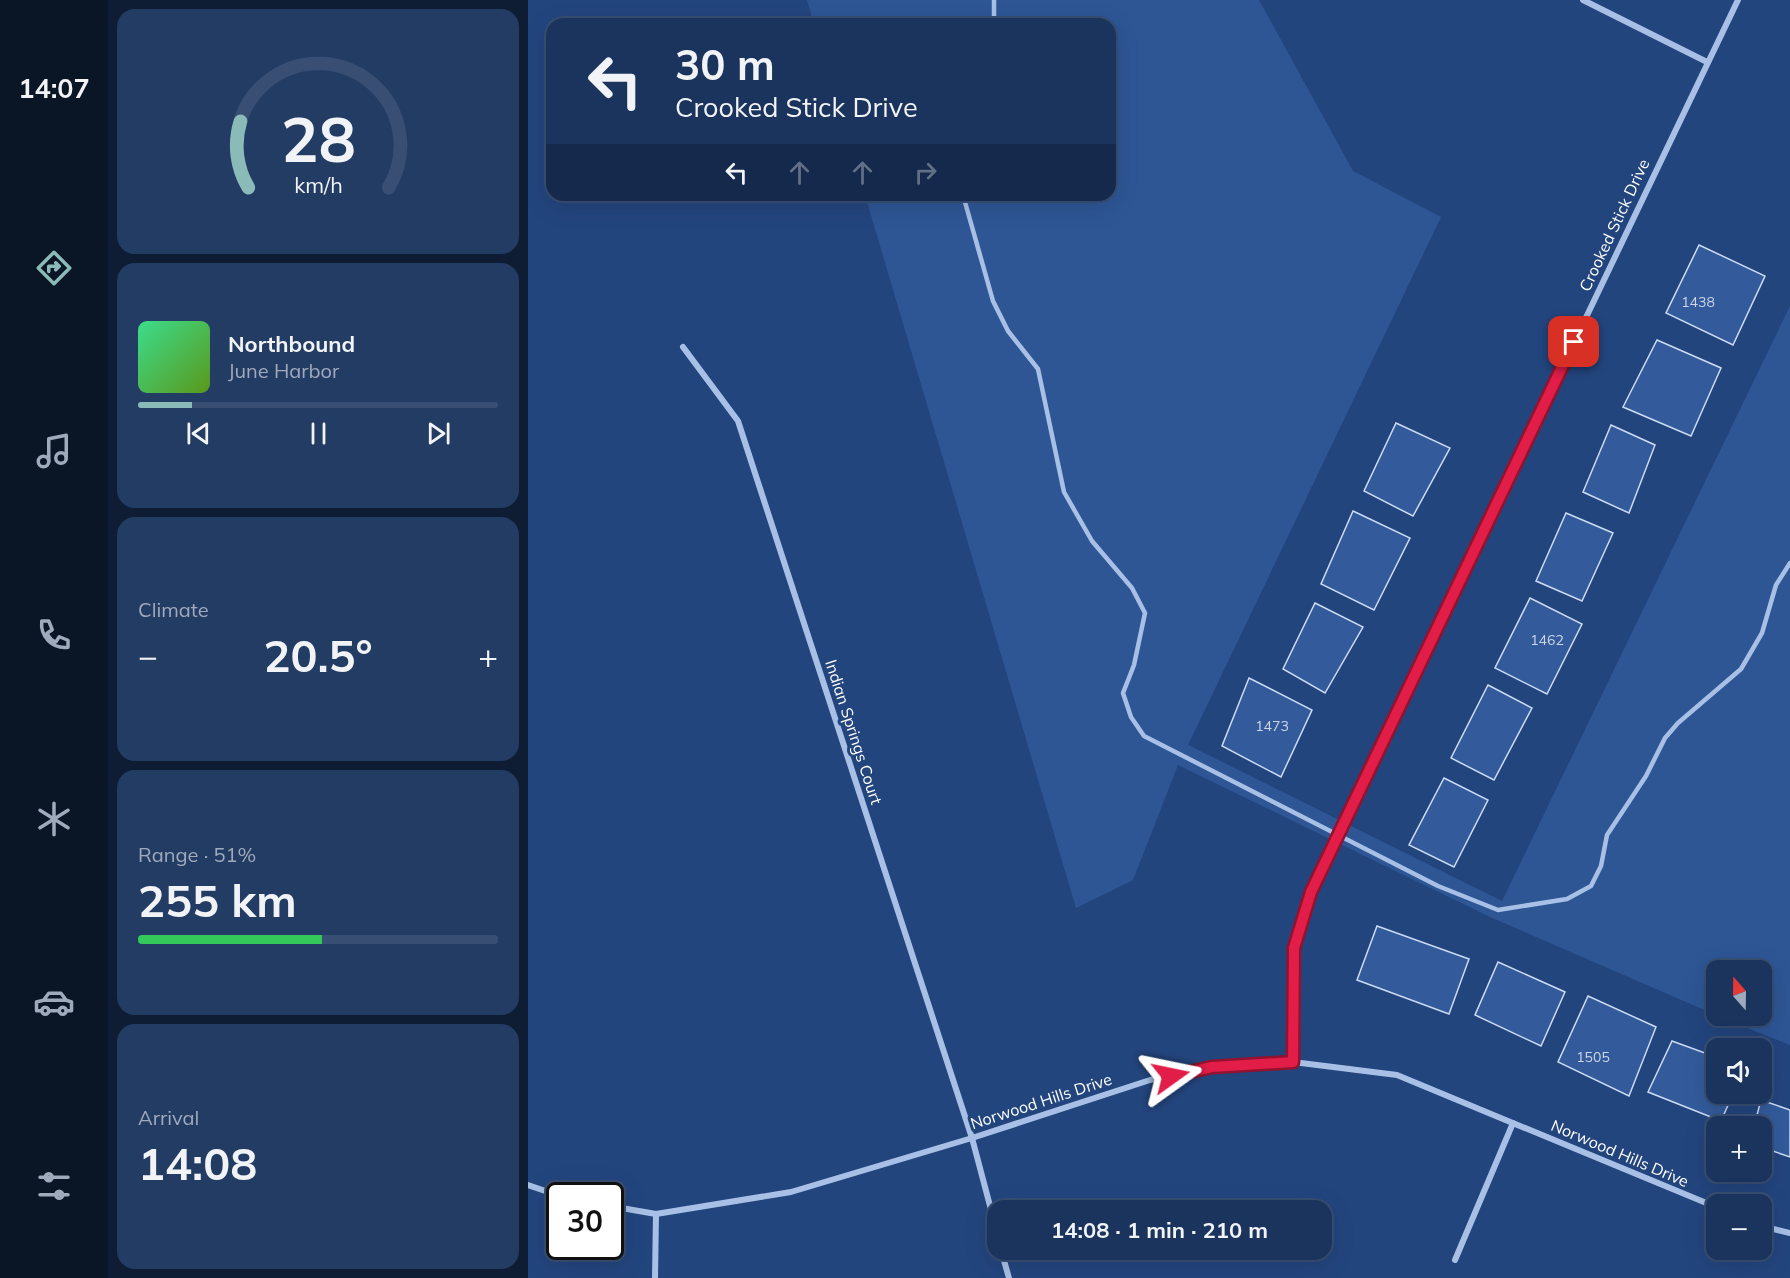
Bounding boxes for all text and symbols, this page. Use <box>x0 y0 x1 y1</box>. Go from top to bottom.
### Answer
text: 30 m <box>675 38 775 91</box>
icon: left <box>576 42 654 120</box>
text: 14:07 <box>18 71 90 105</box>
text: Crooked Stick Drive <box>675 90 918 124</box>
text: 28 <box>281 100 355 179</box>
icon: left <box>720 156 753 189</box>
icon: ahead <box>783 156 816 189</box>
icon: ahead <box>846 156 879 189</box>
icon: right <box>909 156 942 189</box>
street label: Crooked Stick Drive <box>1575 156 1653 294</box>
text: km/h <box>294 172 342 199</box>
icon: directions <box>33 247 75 289</box>
house number: 1438 <box>1681 293 1715 311</box>
pin <box>1548 316 1599 367</box>
icon: arrive <box>1557 325 1590 358</box>
text: Northbound <box>228 330 355 358</box>
text: June Harbor <box>228 358 339 383</box>
icon: previous <box>182 417 215 450</box>
icon: pause <box>302 417 335 450</box>
icon: next <box>422 417 455 450</box>
icon: music <box>33 430 75 472</box>
text: Climate <box>138 597 209 622</box>
icon: phone <box>33 614 75 656</box>
text: 20.5° <box>263 627 373 683</box>
house number: 1462 <box>1530 631 1564 649</box>
text: − <box>138 635 158 676</box>
text: + <box>478 635 498 676</box>
street label: Indian Springs Court <box>821 657 887 807</box>
house number: 1473 <box>1255 717 1289 735</box>
icon: climate <box>33 798 75 840</box>
text: Range · 51% <box>138 842 256 867</box>
text: 255 km <box>138 872 297 928</box>
north arrow <box>1706 960 1772 1026</box>
map controls <box>1706 960 1772 1260</box>
icon: car <box>33 981 75 1023</box>
button: sound <box>1706 1038 1772 1104</box>
position arrow <box>1139 1044 1203 1108</box>
house number: 1505 <box>1576 1048 1610 1066</box>
street label: Norwood Hills Drive <box>968 1069 1114 1133</box>
text: Arrival <box>138 1105 199 1130</box>
street label: Norwood Hills Drive <box>1548 1115 1692 1191</box>
button: + <box>1706 1116 1772 1182</box>
text: 14:08 <box>138 1135 257 1191</box>
icon: filters <box>33 1165 75 1207</box>
speed limit sign: 30 <box>546 1182 624 1260</box>
button: − <box>1706 1194 1772 1260</box>
text: 14:08 · 1 min · 210 m <box>1051 1216 1268 1244</box>

